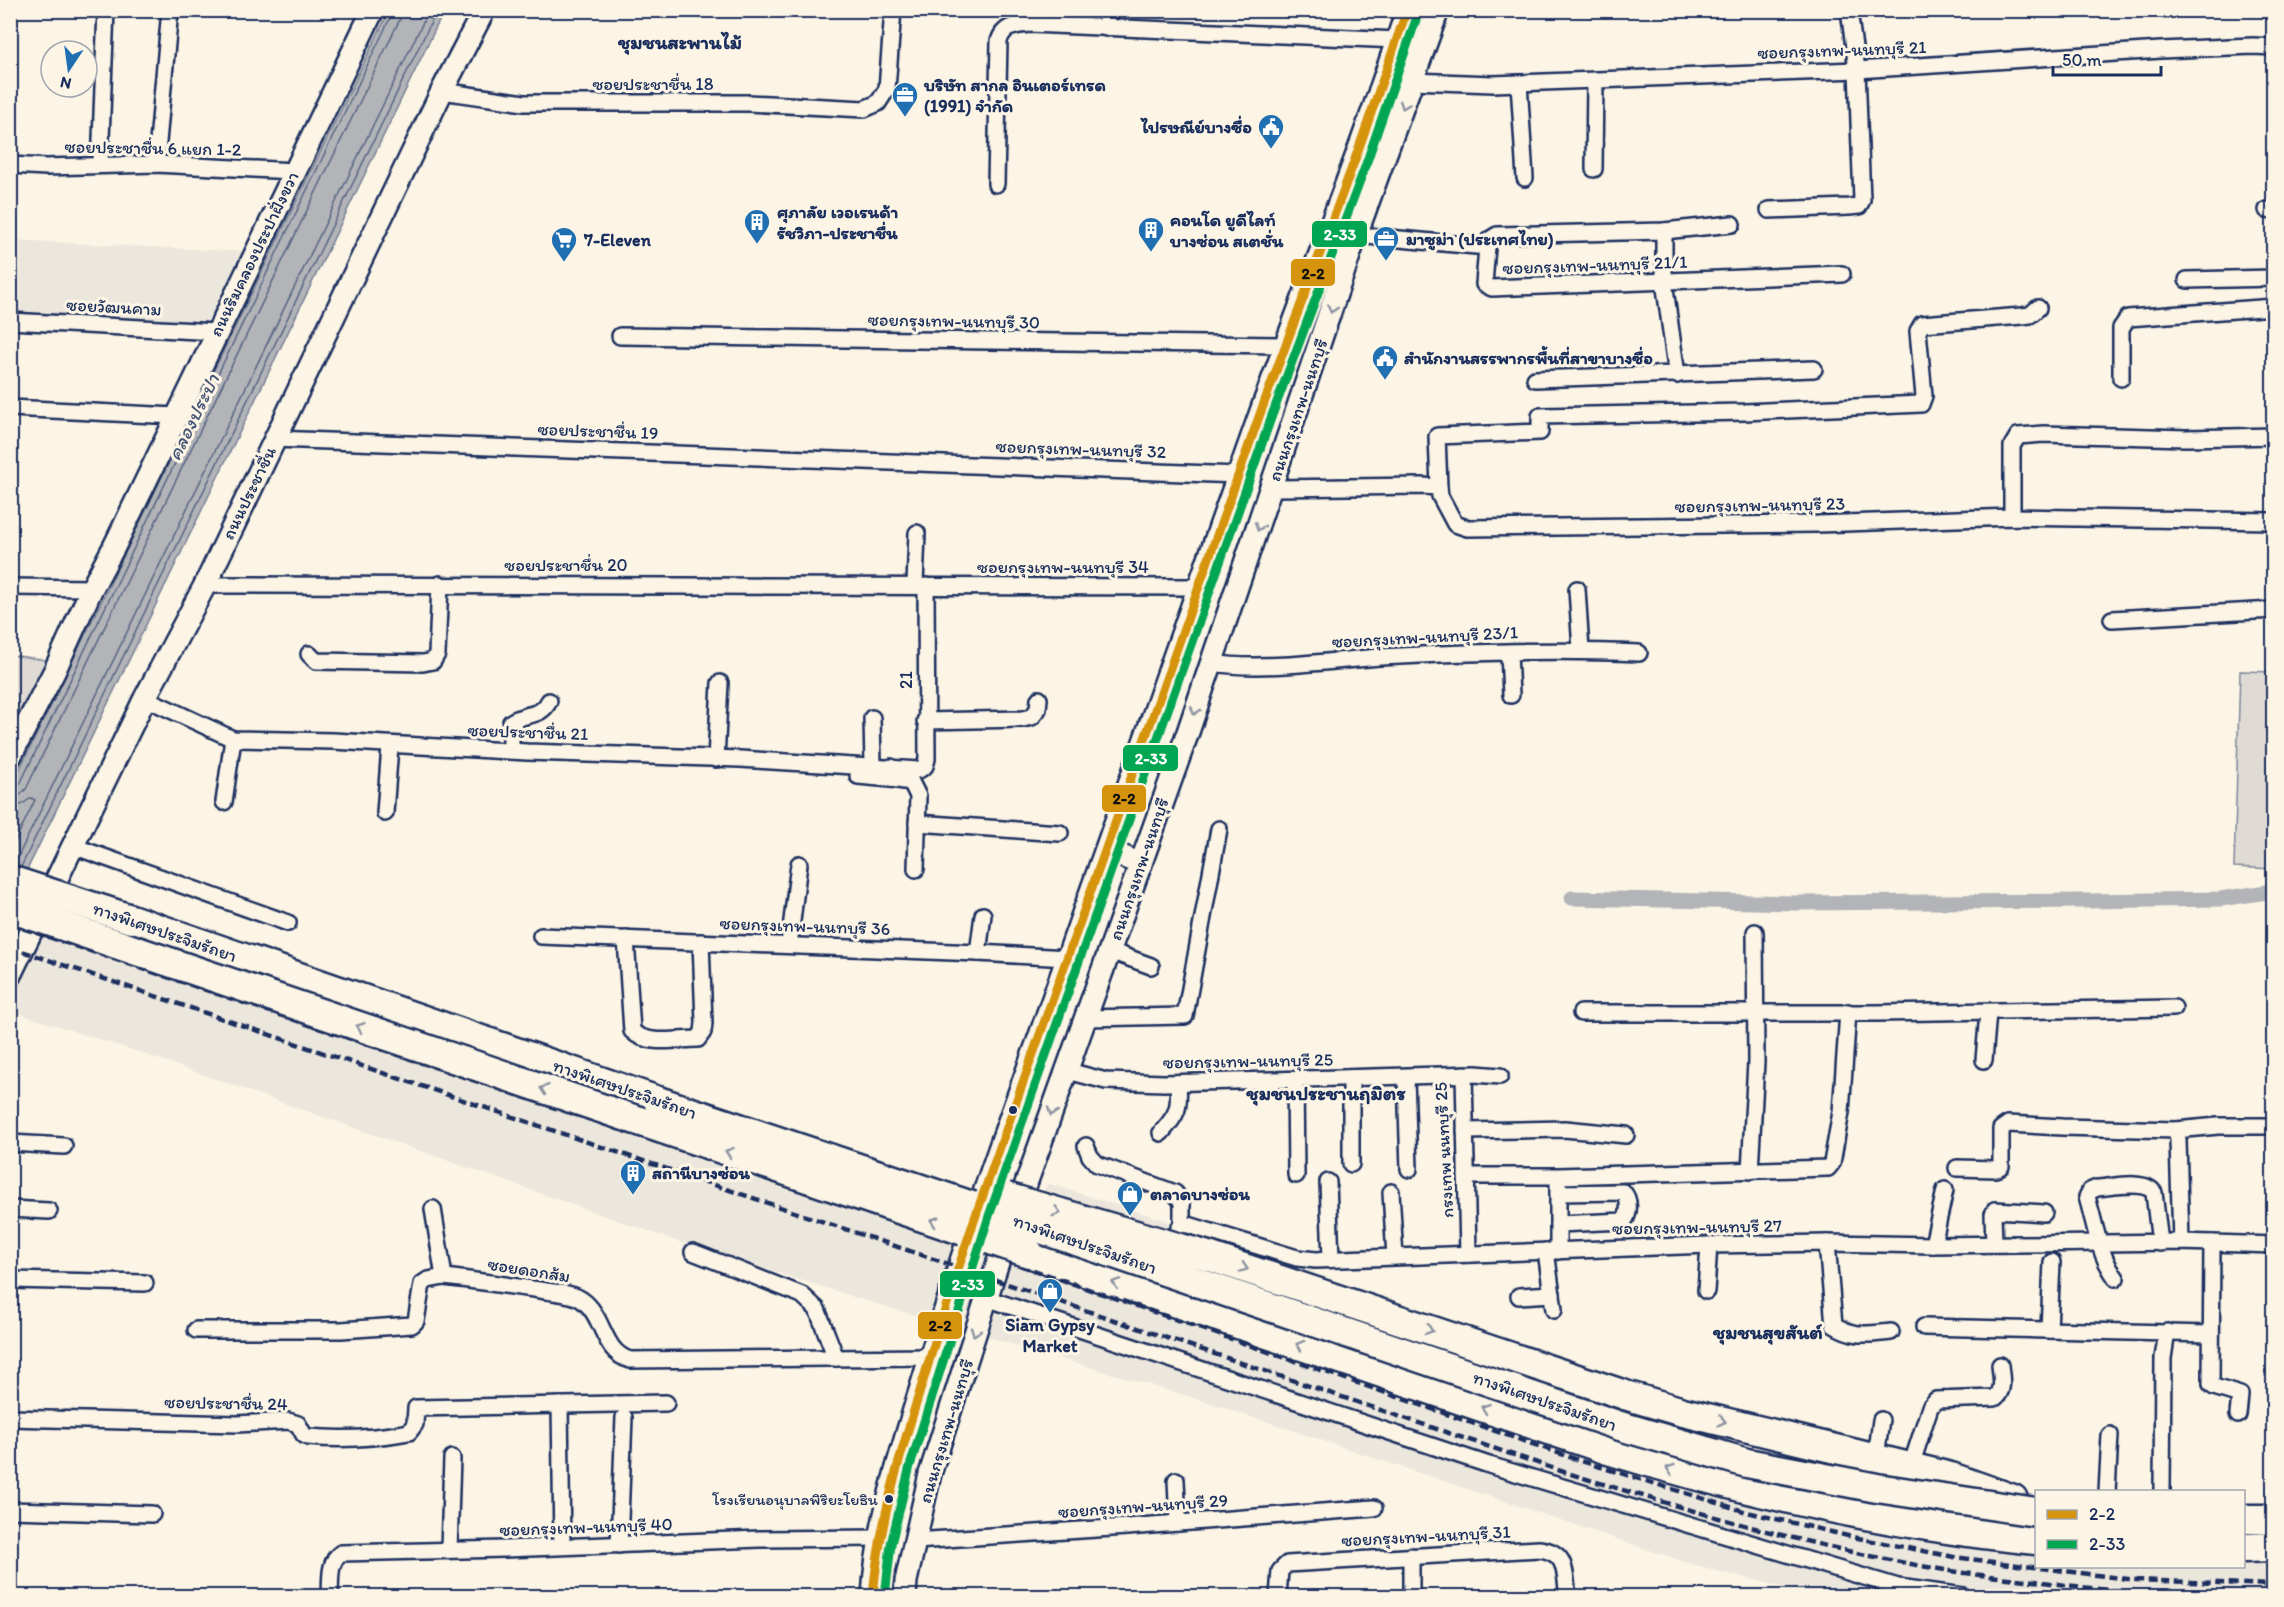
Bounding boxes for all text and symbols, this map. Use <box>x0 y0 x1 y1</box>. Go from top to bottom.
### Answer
district label: ชุมชนสะพานไม้ <box>617 30 742 55</box>
street label: ซอยกรุงเทพ-นนทบุรี 21 <box>1757 36 1927 64</box>
north arrow <box>39 39 99 99</box>
scale bar <box>2053 39 2161 77</box>
text: 50 m <box>2062 49 2102 71</box>
street label: ซอยประชาชื่น 18 <box>592 72 714 95</box>
text: N <box>58 73 73 94</box>
place label: บริษัท สากล อินเตอร์เทรด (1991) จำกัด <box>923 74 1106 117</box>
office icon: บริษัท สากล อินเตอร์เทรด (1991) จำกัด <box>890 80 920 118</box>
one-way arrow <box>1398 99 1411 110</box>
public building icon: ไปรษณีย์บางซื่อ <box>1256 112 1286 150</box>
place label: ไปรษณีย์บางซื่อ <box>1140 115 1252 138</box>
street label: ซอยประชาชื่น 6 แยก 1-2 <box>64 134 242 161</box>
street label: ถนนริมคลองประปาฝั่งขวา <box>204 167 304 340</box>
place label: ศุภาลัย เวอเรนด้า รัชวิภา-ประชาชื่น <box>777 201 898 244</box>
building icon: ศุภาลัย เวอเรนด้า รัชวิภา-ประชาชื่น <box>742 207 772 245</box>
place label: คอนโด ยูดีไลท์ บางซ่อน สเตชั่น <box>1169 209 1284 252</box>
building icon: คอนโด ยูดีไลท์ บางซ่อน สเตชั่น <box>1136 215 1166 253</box>
line badge: 2-33 <box>1311 220 1368 248</box>
office icon: มาซูม่า (ประเทศไทย) <box>1371 224 1401 262</box>
supermarket icon: 7-Eleven <box>549 225 579 263</box>
text: 2-33 <box>1324 225 1356 244</box>
place label: มาซูม่า (ประเทศไทย) <box>1406 228 1554 251</box>
place label: 7-Eleven <box>583 229 652 251</box>
street label: ซอยกรุงเทพ-นนทบุรี 21/1 <box>1502 251 1688 279</box>
line badge: 2-2 <box>1290 258 1336 287</box>
text: 2-2 <box>1301 264 1325 283</box>
street label: ซอยวัฒนคาม <box>66 294 162 320</box>
one-way arrow <box>1327 303 1339 314</box>
street label: ซอยกรุงเทพ-นนทบุรี 30 <box>868 308 1040 334</box>
street label: ถนนกรุงเทพ-นนทบุรี <box>1263 336 1333 484</box>
public building icon: สำนักงานสรรพากรพื้นที่สาขาบางซื่อ <box>1370 343 1400 381</box>
place label: สำนักงานสรรพากรพื้นที่สาขาบางซื่อ <box>1404 345 1653 369</box>
water label: คลองประปา <box>162 369 225 464</box>
street label: ซอยประชาชื่น 19 <box>537 417 659 444</box>
street label: ซอยกรุงเทพ-นนทบุรี 32 <box>995 435 1167 463</box>
street label: ถนนประชาชื่น <box>216 442 281 543</box>
street label: ซอยกรุงเทพ-นนทบุรี 23 <box>1675 493 1846 517</box>
one-way arrow <box>1253 521 1266 532</box>
street label: ซอยประชาชื่น 20 <box>504 553 628 576</box>
street label: ซอยกรุงเทพ-นนทบุรี 34 <box>977 556 1149 578</box>
street label: ซอยกรุงเทพ-นนทบุรี 23/1 <box>1331 621 1519 653</box>
street label: 21 <box>895 671 917 689</box>
one-way arrow <box>1190 705 1202 716</box>
street label: ซอยประชาชื่น 21 <box>467 718 589 745</box>
line badge: 2-33 <box>1122 744 1179 772</box>
text: 2-33 <box>1135 749 1167 768</box>
line badge: 2-2 <box>1101 784 1147 813</box>
text: 2-2 <box>1112 789 1136 808</box>
street label: ถนนกรุงเทพ-นนทบุรี <box>1104 795 1174 943</box>
street label: ทางพิเศษประจิมรัถยา <box>90 897 240 967</box>
street label: ซอยกรุงเทพ-นนทบุรี 36 <box>719 912 891 940</box>
one-way arrow <box>355 1021 366 1034</box>
street label: ซอยกรุงเทพ-นนทบุรี 25 <box>1163 1049 1333 1073</box>
street label: ทางพิเศษประจิมรัถยา <box>550 1054 700 1124</box>
district label: ชุมชนประชานฤมิตร <box>1245 1081 1406 1106</box>
street label: กรงเทพ นนทบุรี 25 <box>1429 1081 1459 1219</box>
one-way arrow <box>539 1084 550 1097</box>
unlabelled marker <box>1007 1104 1019 1116</box>
one-way arrow <box>1047 1106 1060 1117</box>
one-way arrow <box>724 1146 735 1159</box>
building icon: สถานีบางซ่อน <box>618 1158 648 1196</box>
place label: สถานีบางซ่อน <box>652 1162 751 1184</box>
shop icon: ตลาดบางซ่อน <box>1115 1179 1145 1217</box>
place label: ตลาดบางซ่อน <box>1150 1183 1251 1205</box>
one-way arrow <box>1052 1205 1062 1217</box>
street label: ทางพิเศษประจิมรัถยา <box>1010 1209 1160 1279</box>
street label: ซอยกรุงเทพ-นนทบุรี 27 <box>1612 1215 1782 1239</box>
one-way arrow <box>929 1216 940 1228</box>
street label: ซอยดอกส้ม <box>486 1253 572 1287</box>
one-way arrow <box>1238 1261 1249 1274</box>
line badge: 2-33 <box>939 1270 996 1298</box>
text: 2-33 <box>952 1275 984 1294</box>
shop icon: Siam Gypsy Market <box>1035 1276 1065 1314</box>
one-way arrow <box>1111 1277 1122 1290</box>
line badge: 2-2 <box>917 1311 963 1340</box>
place label: Siam Gypsy Market <box>1005 1314 1095 1357</box>
text: 2-2 <box>928 1316 952 1335</box>
district label: ชุมชนสุขสันต์ <box>1712 1320 1823 1345</box>
one-way arrow <box>1423 1323 1434 1335</box>
one-way arrow <box>970 1326 983 1337</box>
one-way arrow <box>1296 1340 1306 1353</box>
street label: ถนนกรุงเทพ-นนทบุรี <box>914 1356 978 1506</box>
street label: ทางพิเศษประจิมรัถยา <box>1470 1366 1620 1436</box>
street label: ซอยประชาชื่น 24 <box>164 1390 288 1415</box>
one-way arrow <box>1480 1403 1491 1416</box>
one-way arrow <box>1717 1414 1727 1427</box>
one-way arrow <box>1665 1464 1676 1476</box>
street label: ซอยกรุงเทพ-นนทบุรี 29 <box>1057 1489 1229 1523</box>
place label: โรงเรียนอนุบาลพิริยะโยธิน <box>712 1490 878 1510</box>
legend <box>2035 1490 2245 1568</box>
marker: โรงเรียนอนุบาลพิริยะโยธิน <box>883 1493 895 1505</box>
text: 2-2 <box>2089 1503 2116 1525</box>
street label: ซอยกรุงเทพ-นนทบุรี 40 <box>499 1513 673 1541</box>
street label: ซอยกรุงเทพ-นนทบุรี 31 <box>1341 1521 1511 1551</box>
text: 2-33 <box>2089 1533 2125 1555</box>

